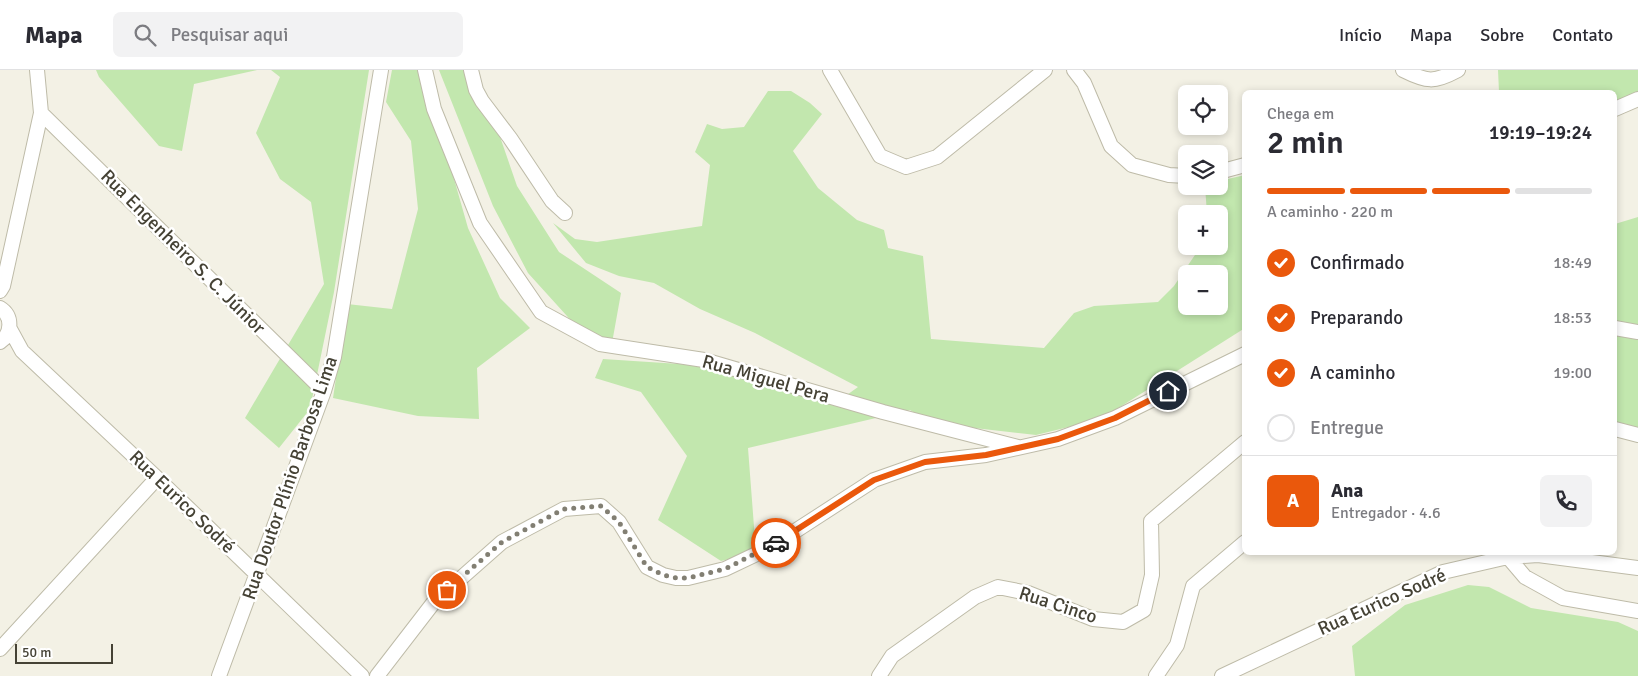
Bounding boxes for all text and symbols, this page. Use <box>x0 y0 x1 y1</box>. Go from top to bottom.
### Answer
search box <box>113 12 463 57</box>
text: Mapa <box>25 20 83 50</box>
icon: search <box>131 21 159 49</box>
text: Pesquisar aqui <box>171 23 288 47</box>
text: Início <box>1339 24 1382 46</box>
text: Mapa <box>1410 24 1452 46</box>
text: Sobre <box>1480 24 1524 46</box>
text: Contato <box>1552 24 1613 46</box>
map controls <box>1178 85 1228 315</box>
button: locate <box>1178 85 1228 135</box>
text: Chega em <box>1267 104 1334 124</box>
text: 19:19–19:24 <box>1489 121 1592 145</box>
text: 2 min <box>1267 123 1344 162</box>
button: layers <box>1178 145 1228 195</box>
street label: Rua Engenheiro S. C. Júnior <box>95 164 271 340</box>
text: A caminho · 220 m <box>1267 202 1393 222</box>
button: + <box>1178 205 1228 255</box>
icon: check <box>1267 249 1295 277</box>
text: Confirmado <box>1310 251 1404 275</box>
text: 18:49 <box>1553 253 1592 273</box>
button: − <box>1178 265 1228 315</box>
icon: check <box>1267 304 1295 332</box>
text: Preparando <box>1310 306 1403 330</box>
text: 18:53 <box>1553 308 1592 328</box>
street label: Rua Miguel Pera <box>699 349 833 409</box>
street label: Rua Doutor Plínio Barbosa Lima <box>237 353 343 603</box>
icon: check <box>1267 359 1295 387</box>
text: A caminho <box>1310 361 1395 385</box>
text: 19:00 <box>1553 363 1592 383</box>
pin <box>1147 370 1189 412</box>
icon: home <box>1154 377 1182 405</box>
text: Entregue <box>1310 416 1384 440</box>
street label: Rua Eurico Sodré <box>124 445 240 559</box>
button: phone <box>1540 475 1592 527</box>
text: Ana <box>1331 479 1363 503</box>
text: A <box>1287 489 1299 513</box>
text: Entregador · 4.6 <box>1331 503 1441 523</box>
courier <box>751 518 801 568</box>
icon: car <box>762 529 790 557</box>
street label: Rua Eurico Sodré <box>1314 563 1450 641</box>
pin <box>426 569 468 611</box>
icon: bag <box>433 576 461 604</box>
street label: Rua Cinco <box>1016 581 1100 629</box>
scale bar <box>15 641 112 664</box>
text: 50 m <box>22 644 51 661</box>

